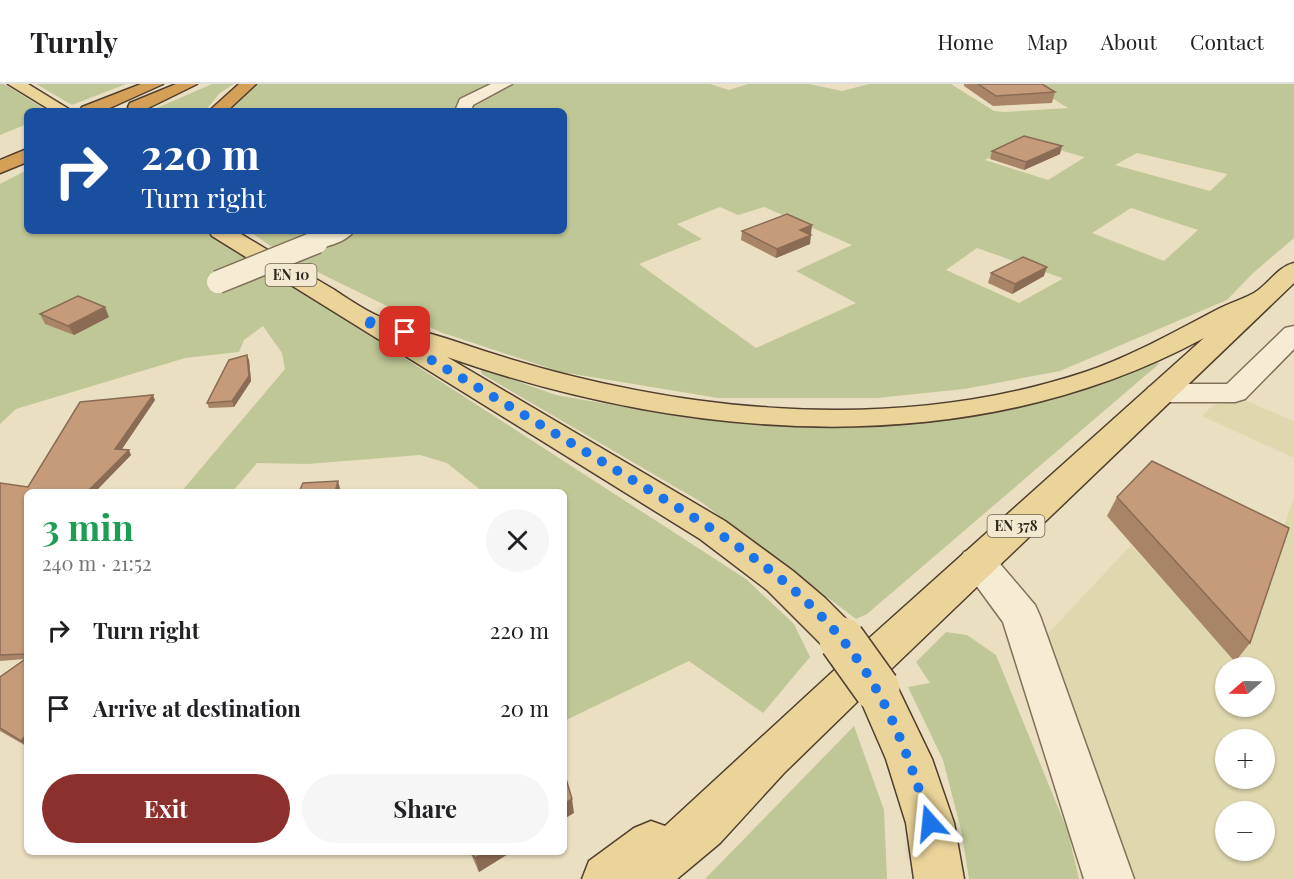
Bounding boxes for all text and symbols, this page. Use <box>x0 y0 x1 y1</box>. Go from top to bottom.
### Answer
text: Turnly <box>30 23 118 60</box>
text: Home <box>938 27 994 55</box>
text: Map <box>1027 27 1068 55</box>
text: About <box>1101 27 1157 55</box>
text: Contact <box>1190 27 1264 55</box>
text: 220 m <box>141 125 260 181</box>
icon: right <box>42 132 120 210</box>
text: Turn right <box>141 179 266 215</box>
road number: EN 10 <box>266 264 316 286</box>
pin <box>379 306 430 357</box>
icon: arrive <box>388 315 421 348</box>
text: 3 min <box>42 502 134 550</box>
button: close <box>486 509 549 572</box>
road number: EN 378 <box>988 515 1044 537</box>
text: 240 m · 21:52 <box>42 549 152 576</box>
icon: right <box>42 614 75 647</box>
text: Turn right <box>93 615 199 645</box>
text: 220 m <box>490 615 549 645</box>
north arrow <box>1215 657 1275 717</box>
map controls <box>1215 657 1275 861</box>
icon: arrive <box>42 692 75 725</box>
text: Arrive at destination <box>93 693 301 723</box>
text: 20 m <box>500 693 549 723</box>
button: + <box>1215 729 1275 789</box>
button: Exit <box>42 774 290 843</box>
button: Share <box>302 774 549 843</box>
position arrow <box>898 791 962 855</box>
button: − <box>1215 801 1275 861</box>

